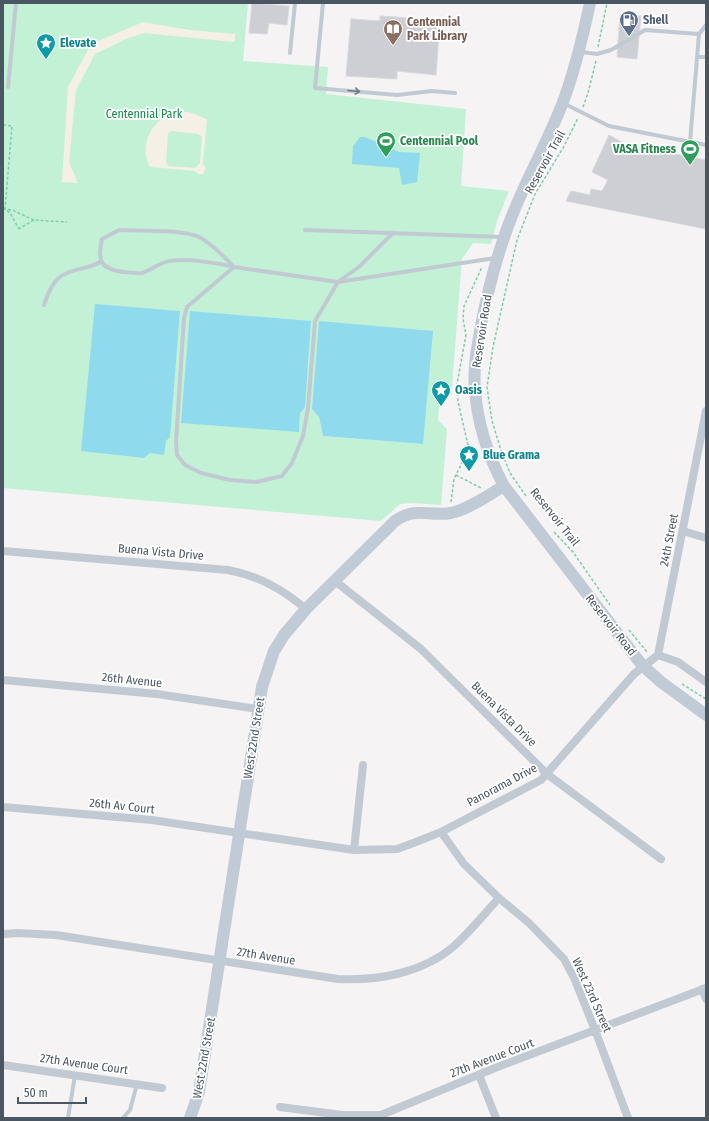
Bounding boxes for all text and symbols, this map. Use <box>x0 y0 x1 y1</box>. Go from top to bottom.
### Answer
fuel station icon: Shell <box>618 9 640 37</box>
place label: Shell <box>643 13 669 27</box>
place label: Centennial Park Library <box>407 15 468 43</box>
library icon: Centennial Park Library <box>382 18 404 46</box>
place icon: Elevate <box>35 32 57 60</box>
place label: Elevate <box>60 36 96 50</box>
one-way arrow <box>347 88 360 95</box>
park label: Centennial Park <box>106 107 183 121</box>
street label: Reservoir Trail <box>522 128 568 196</box>
sports icon: Centennial Pool <box>375 130 397 158</box>
place label: Centennial Pool <box>400 134 479 148</box>
sports icon: VASA Fitness <box>679 138 701 166</box>
place label: VASA Fitness <box>612 142 677 156</box>
street label: Reservoir Road <box>469 293 495 369</box>
place icon: Oasis <box>430 379 452 407</box>
place label: Oasis <box>455 383 483 397</box>
place icon: Blue Grama <box>458 444 480 472</box>
place label: Blue Grama <box>483 448 540 462</box>
street label: Reservoir Trail <box>527 485 583 549</box>
street label: 24th Street <box>657 512 681 568</box>
street label: Buena Vista Drive <box>118 541 205 563</box>
street label: Reservoir Road <box>583 592 639 658</box>
street label: 26th Avenue <box>101 670 163 690</box>
street label: Buena Vista Drive <box>469 679 539 749</box>
street label: West 22nd Street <box>241 696 267 780</box>
street label: Panorama Drive <box>465 761 539 809</box>
street label: 26th Av Court <box>89 796 155 816</box>
street label: 27th Avenue <box>236 944 296 968</box>
street label: West 23rd Street <box>569 956 615 1034</box>
street label: West 22nd Street <box>190 1016 218 1100</box>
street label: 27th Avenue Court <box>448 1036 536 1080</box>
street label: 27th Avenue Court <box>39 1051 129 1077</box>
scale bar <box>18 1079 86 1105</box>
text: 50 m <box>24 1086 48 1100</box>

